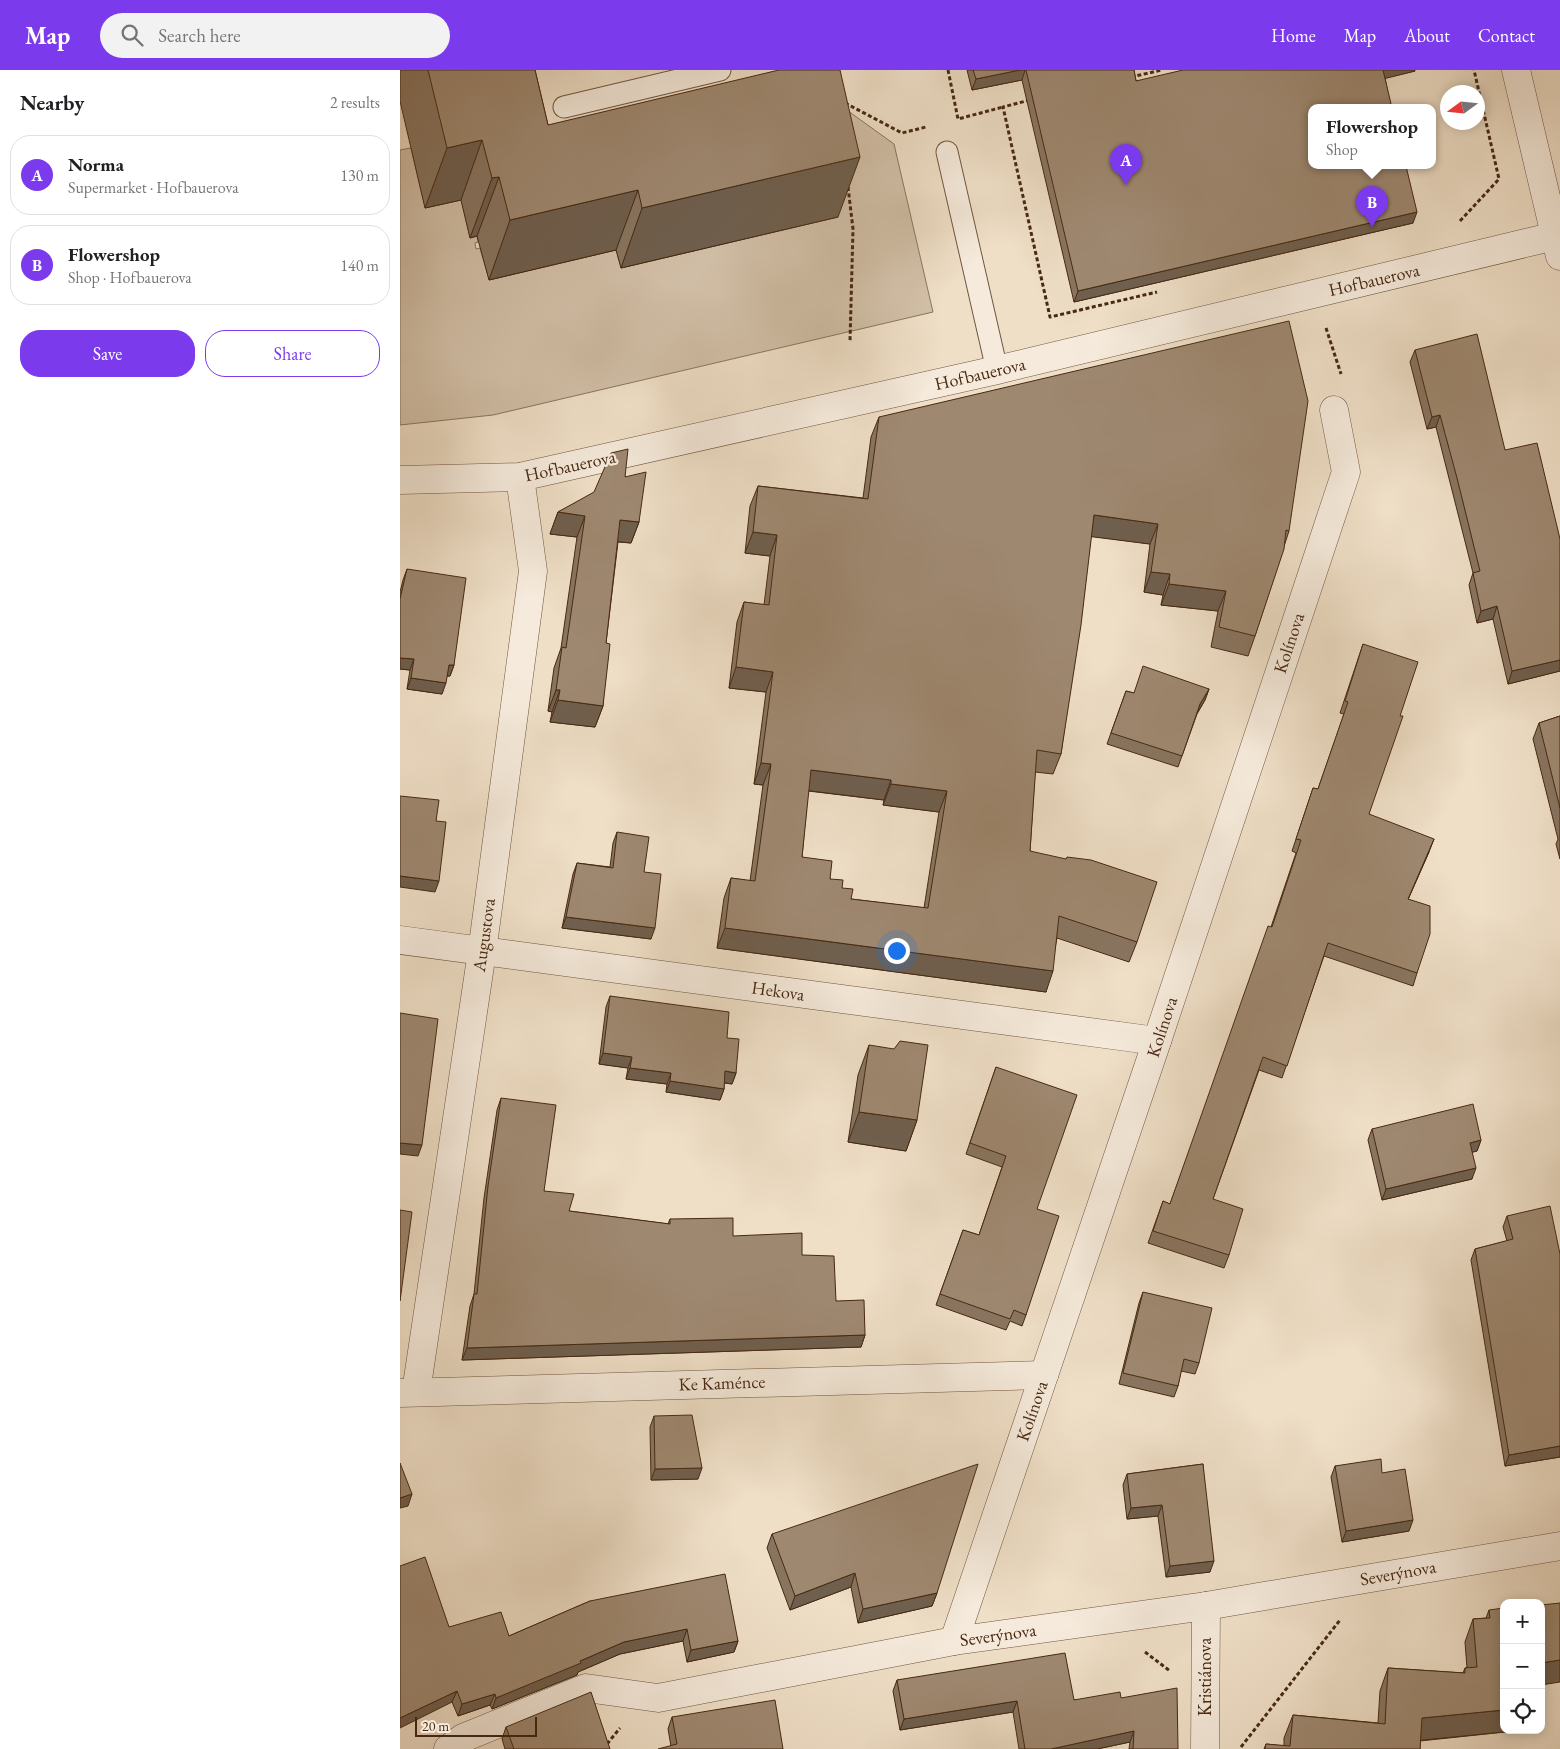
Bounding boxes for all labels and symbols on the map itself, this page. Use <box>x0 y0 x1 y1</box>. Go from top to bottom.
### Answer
north arrow <box>1440 85 1485 130</box>
pin: A <box>1110 144 1142 185</box>
pin: B <box>1356 186 1388 227</box>
street label: Hofbauerova <box>1326 258 1422 301</box>
street label: Hofbauerova <box>932 352 1028 395</box>
street label: Hofbauerova <box>522 444 618 486</box>
street label: Kolínova <box>1268 609 1309 676</box>
street label: Augustova <box>467 896 500 974</box>
your location <box>884 938 910 964</box>
street label: Hekova <box>750 975 807 1006</box>
street label: Kolínova <box>1141 993 1182 1060</box>
street label: Ke Kaménce <box>678 1369 766 1396</box>
street label: Kolínova <box>1010 1377 1053 1444</box>
street label: Severýnova <box>1358 1554 1438 1590</box>
street label: Severýnova <box>958 1618 1038 1651</box>
street label: Kristiánova <box>1193 1637 1216 1716</box>
scale bar <box>415 1714 538 1737</box>

